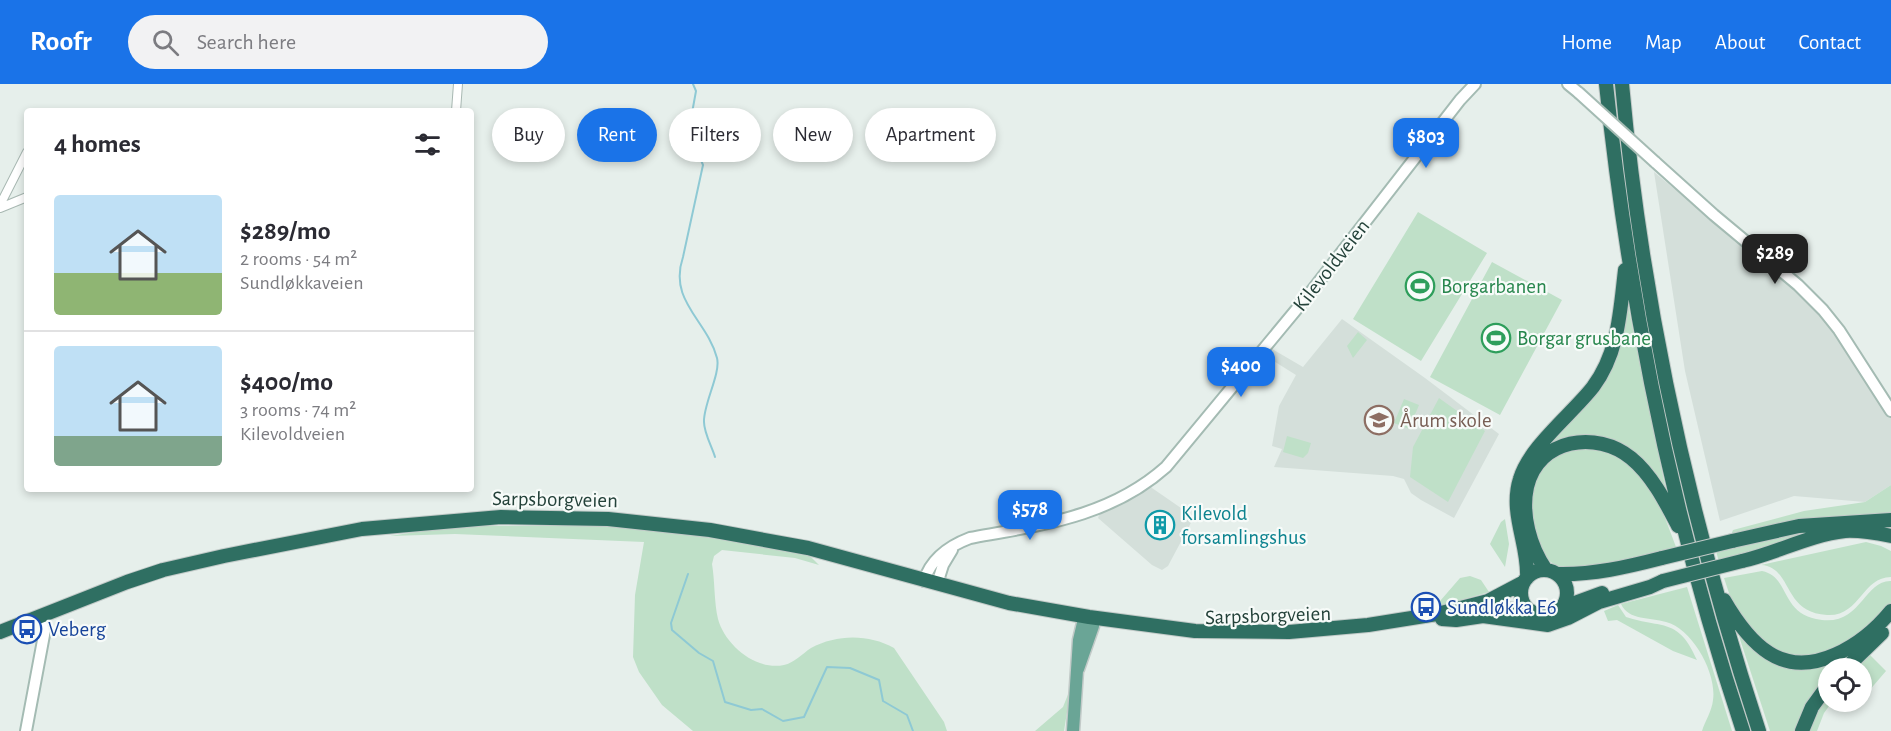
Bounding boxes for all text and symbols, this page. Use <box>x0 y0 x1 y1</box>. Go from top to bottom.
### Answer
search box <box>128 15 548 69</box>
icon: search <box>149 26 182 59</box>
text: Roofr <box>30 28 92 56</box>
text: Search here <box>197 31 296 53</box>
text: Home <box>1561 32 1612 53</box>
text: Map <box>1645 32 1682 53</box>
text: About <box>1715 32 1765 53</box>
text: Contact <box>1798 32 1861 53</box>
chip: Buy <box>492 108 565 162</box>
chip: Rent <box>577 108 657 162</box>
chip: Filters <box>669 108 761 162</box>
chip: New <box>773 108 853 162</box>
chip: Apartment <box>865 108 996 162</box>
pin: $803 <box>1390 118 1462 169</box>
text: $803 <box>1407 127 1445 147</box>
icon: filters <box>411 128 444 161</box>
text: 4 homes <box>54 131 141 157</box>
street label: Kilevoldveien <box>1289 215 1374 315</box>
text: $289/mo <box>240 218 331 244</box>
icon: home <box>102 219 174 291</box>
pin: $289 <box>1739 234 1811 285</box>
text: $289 <box>1756 243 1794 263</box>
text: 2 rooms · 54 m² <box>240 249 357 269</box>
sports icon: Borgarbanen <box>1404 270 1436 302</box>
text: Sundløkkaveien <box>240 273 363 293</box>
place label: Borgarbanen <box>1441 276 1547 297</box>
sports icon: Borgar grusbane <box>1480 322 1512 354</box>
place label: Borgar grusbane <box>1517 328 1651 349</box>
pin: $400 <box>1205 347 1277 398</box>
text: $400 <box>1221 356 1261 376</box>
text: $400/mo <box>240 369 333 395</box>
icon: home <box>102 370 174 442</box>
text: 3 rooms · 74 m² <box>240 400 356 420</box>
school or university icon: Årum skole <box>1363 404 1395 436</box>
place label: Årum skole <box>1400 408 1492 431</box>
text: Kilevoldveien <box>240 424 345 444</box>
street label: Sarpsborgveien <box>492 488 618 511</box>
pin: $578 <box>994 490 1066 541</box>
text: $578 <box>1012 499 1048 519</box>
place label: Kilevold forsamlingshus <box>1181 503 1306 548</box>
building icon: Kilevold forsamlingshus <box>1144 509 1176 541</box>
bus stop icon: Sundløkka E6 <box>1410 591 1442 623</box>
place label: Sundløkka E6 <box>1447 597 1557 618</box>
street label: Sarpsborgveien <box>1205 603 1331 628</box>
bus stop icon: Veberg <box>11 613 43 645</box>
place label: Veberg <box>48 619 107 640</box>
map controls <box>1818 658 1872 712</box>
button: locate <box>1818 658 1872 712</box>

